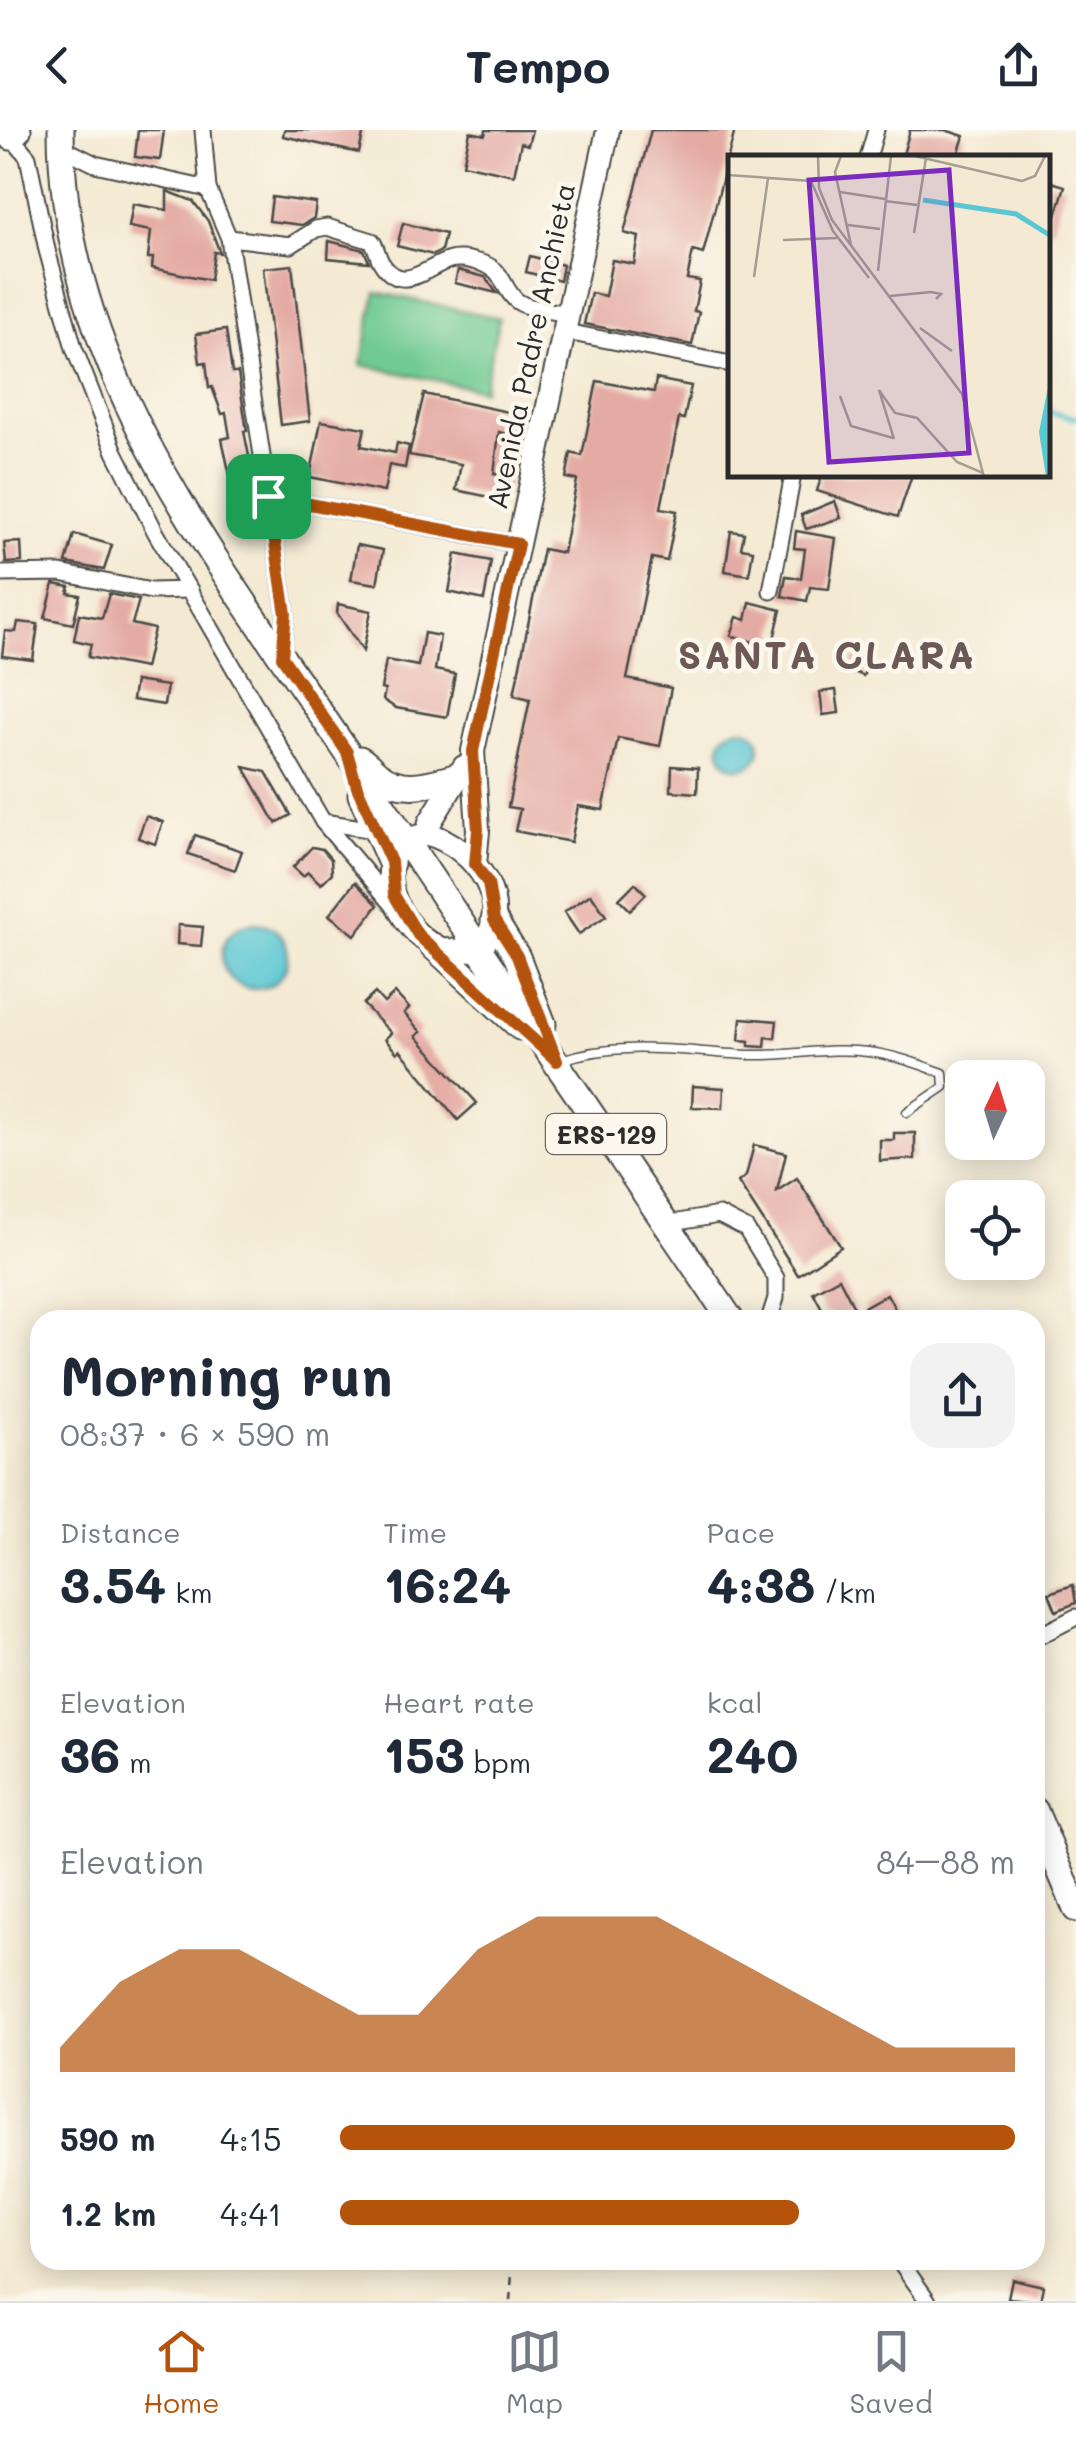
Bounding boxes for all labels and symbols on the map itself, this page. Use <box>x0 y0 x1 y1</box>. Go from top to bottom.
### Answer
inset map <box>728 155 1051 478</box>
street label: Avenida Padre Anchieta <box>478 180 582 512</box>
pin <box>226 454 311 539</box>
district label: SANTA CLARA <box>678 629 976 679</box>
north arrow <box>945 1060 1045 1160</box>
road number: ERS-129 <box>546 1114 666 1154</box>

